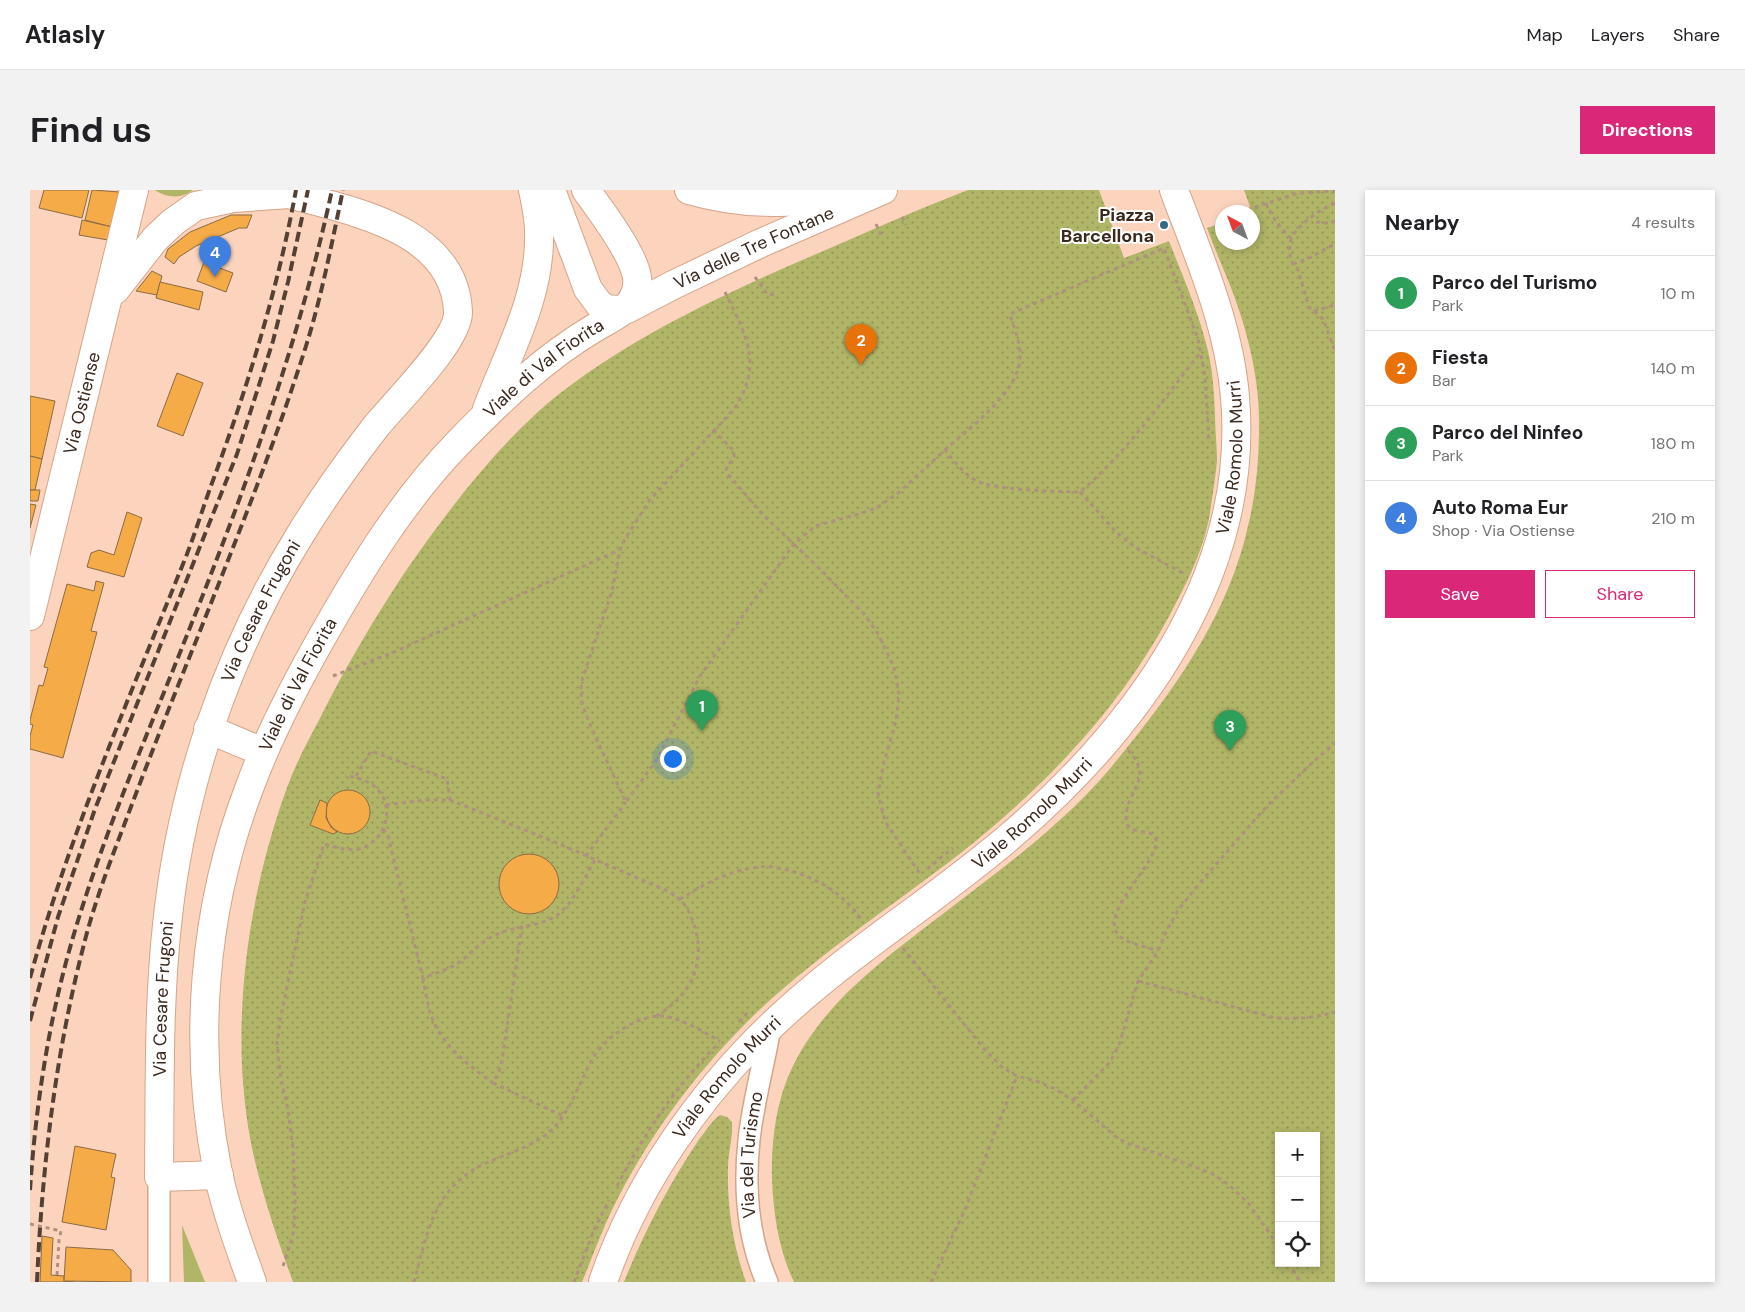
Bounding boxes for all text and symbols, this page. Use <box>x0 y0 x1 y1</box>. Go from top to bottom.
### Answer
text: Atlasly <box>25 19 105 50</box>
text: Map <box>1527 23 1563 47</box>
text: Layers <box>1591 23 1645 47</box>
text: Share <box>1673 23 1720 47</box>
button: Directions <box>1580 106 1715 154</box>
text: Find us <box>30 107 152 153</box>
street label: Via delle Tre Fontane <box>670 201 838 295</box>
place label: Piazza Barcellona <box>1061 203 1154 248</box>
north arrow <box>1215 205 1260 250</box>
text: Nearby <box>1385 209 1459 237</box>
text: 4 results <box>1631 212 1695 233</box>
marker: Piazza Barcellona <box>1158 219 1170 231</box>
pin: 4 <box>199 236 231 277</box>
text: Parco del Turismo <box>1432 270 1597 295</box>
text: 1 <box>1398 283 1404 304</box>
text: 10 m <box>1661 283 1695 304</box>
text: Park <box>1432 295 1464 316</box>
street label: Viale di Val Fiorita <box>478 313 608 423</box>
pin: 2 <box>845 324 877 365</box>
text: Fiesta <box>1432 345 1488 370</box>
street label: Via Ostiense <box>58 349 106 457</box>
text: 2 <box>1396 358 1406 379</box>
text: 140 m <box>1651 358 1695 379</box>
text: Bar <box>1432 370 1456 391</box>
street label: Viale Romolo Murri <box>1210 379 1248 538</box>
text: Parco del Ninfeo <box>1432 420 1583 445</box>
text: 3 <box>1396 433 1406 454</box>
text: 180 m <box>1651 433 1695 454</box>
text: Park <box>1432 445 1464 466</box>
text: Auto Roma Eur <box>1432 495 1568 520</box>
text: 4 <box>1396 508 1406 529</box>
text: 210 m <box>1651 508 1695 529</box>
text: Shop · Via Ostiense <box>1432 520 1575 541</box>
street label: Via Cesare Frugoni <box>215 535 306 686</box>
button: Save <box>1385 570 1535 618</box>
button: Share <box>1545 570 1695 618</box>
street label: Viale di Val Fiorita <box>253 613 343 755</box>
pin: 1 <box>686 690 718 731</box>
pin: 3 <box>1214 710 1246 751</box>
your location <box>660 746 686 772</box>
street label: Viale Romolo Murri <box>967 752 1098 875</box>
street label: Via Cesare Frugoni <box>148 920 179 1077</box>
street label: Viale Romolo Murri <box>667 1011 786 1144</box>
street label: Via del Turismo <box>735 1089 769 1220</box>
map controls <box>1275 1132 1320 1267</box>
button: + <box>1275 1132 1320 1177</box>
button: − <box>1275 1177 1320 1222</box>
button: locate <box>1275 1222 1320 1267</box>

